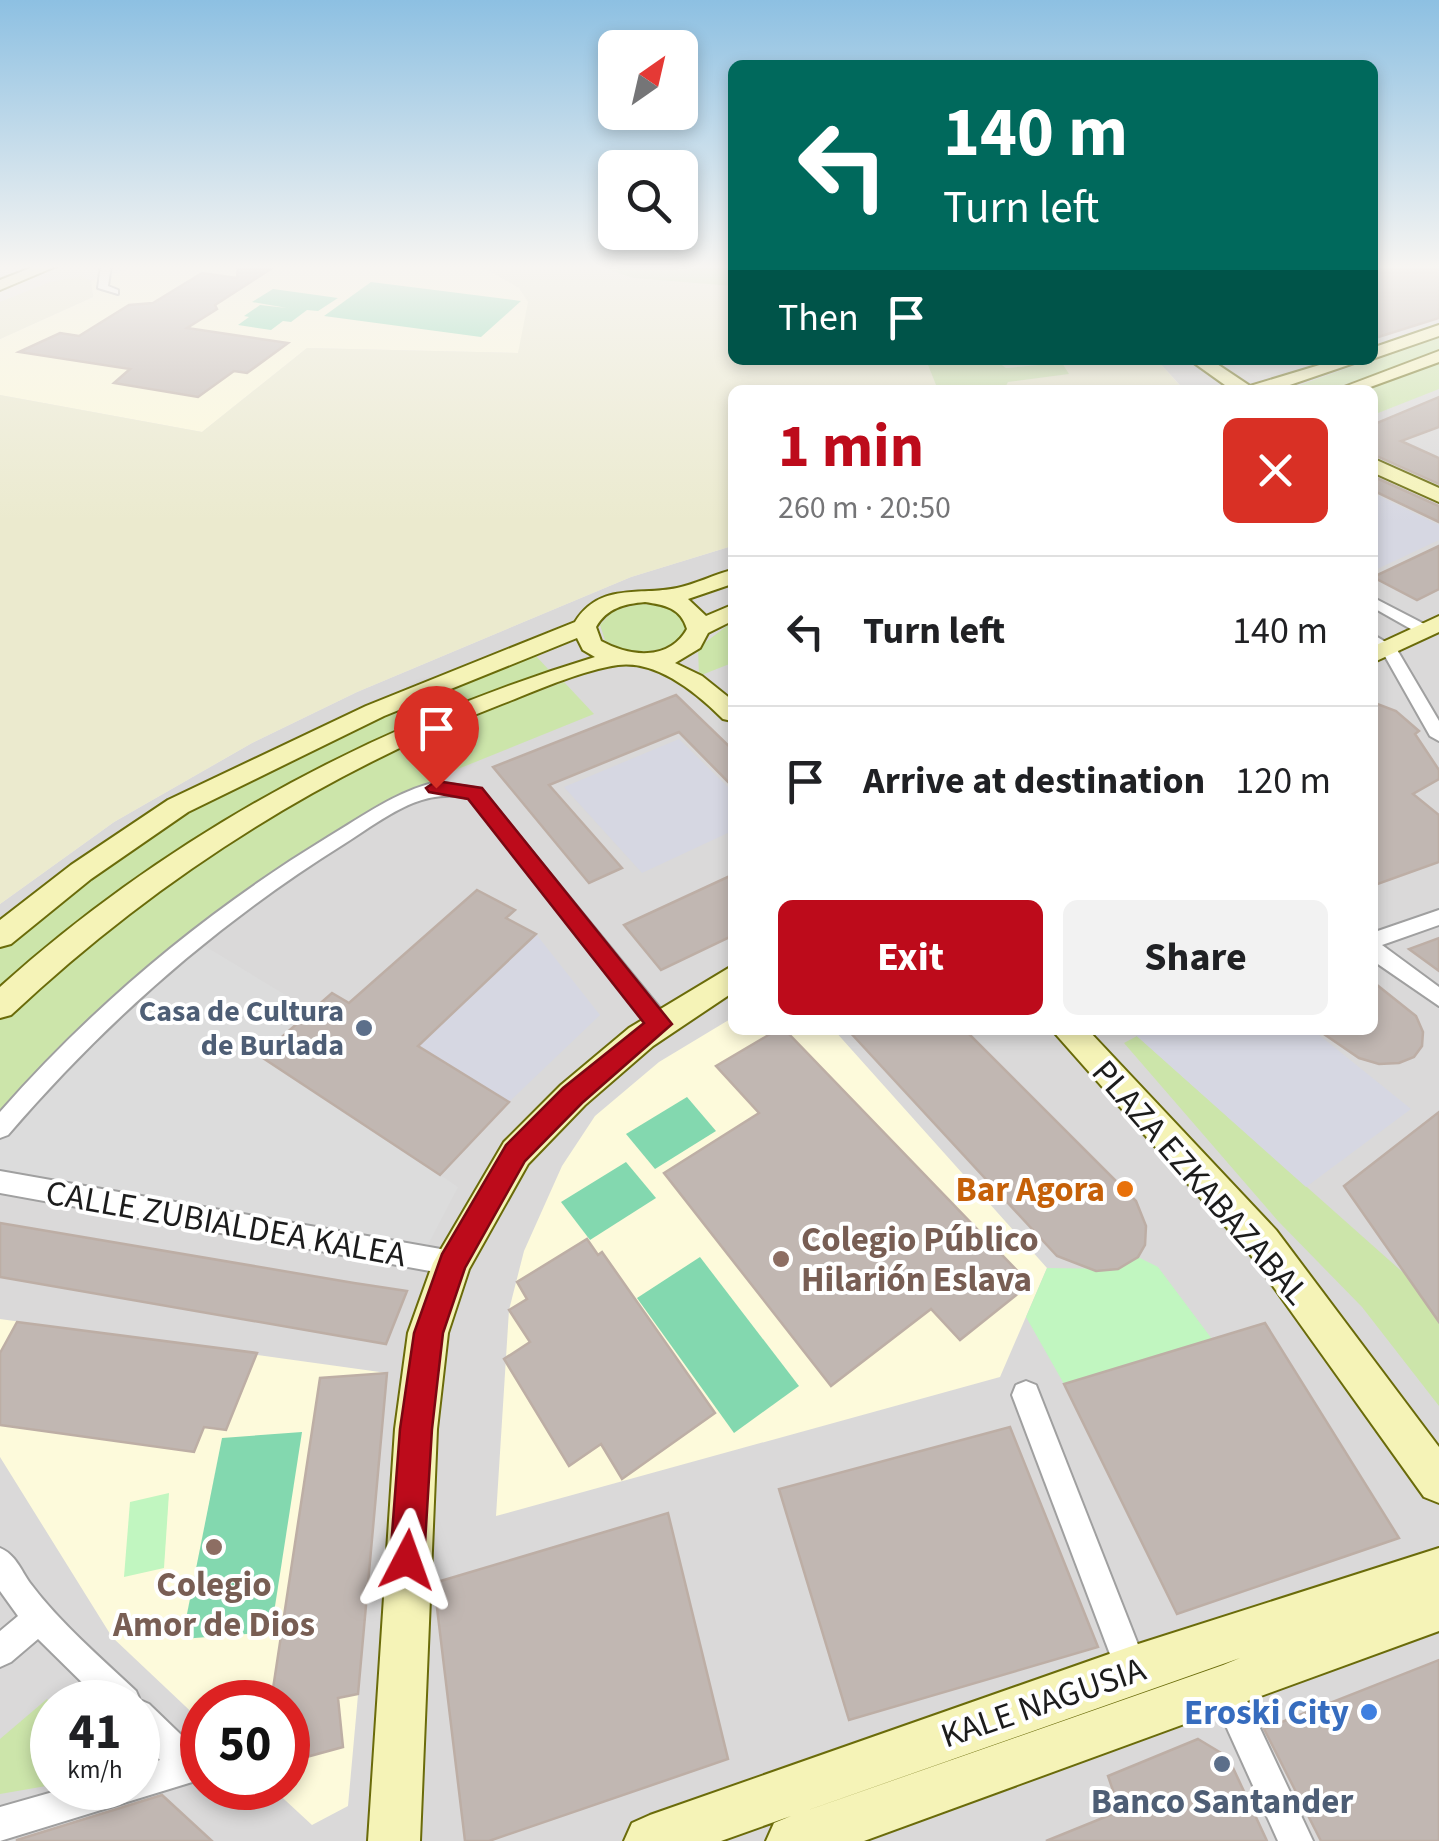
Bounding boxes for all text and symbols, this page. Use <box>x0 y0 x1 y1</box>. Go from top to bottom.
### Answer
north arrow <box>598 30 698 130</box>
map controls <box>598 30 698 250</box>
text: 140 m <box>943 83 1128 183</box>
icon: left <box>778 100 908 230</box>
button: search <box>598 150 698 250</box>
text: Turn left <box>943 176 1099 240</box>
icon: arrive <box>879 290 934 345</box>
text: Then <box>778 291 859 345</box>
text: 1 min <box>778 405 924 490</box>
button: close <box>1223 418 1328 523</box>
text: 260 m · 20:50 <box>778 485 951 531</box>
icon: left <box>778 604 833 659</box>
text: Turn left <box>863 604 1005 658</box>
text: 140 m <box>1232 604 1328 658</box>
pin <box>394 686 479 789</box>
icon: arrive <box>409 701 464 756</box>
icon: arrive <box>778 754 833 809</box>
text: Arrive at destination <box>863 754 1205 808</box>
text: 120 m <box>1235 754 1331 808</box>
button: Exit <box>778 900 1043 1015</box>
button: Share <box>1063 900 1328 1015</box>
place label: Casa de Cultura de Burlada <box>139 990 344 1067</box>
marker: Casa de Cultura de Burlada <box>353 1017 375 1039</box>
street label: PLAZA EZKABAZABAL <box>1080 1049 1321 1316</box>
place label: Bar Agora <box>956 1165 1105 1215</box>
street label: CALLE ZUBIALDEA KALEA <box>42 1168 410 1280</box>
marker: Bar Agora <box>1114 1178 1136 1200</box>
place label: Colegio Público Hilarión Eslava <box>801 1215 1039 1305</box>
marker: Colegio Público Hilarión Eslava <box>770 1248 792 1270</box>
position arrow <box>355 1508 459 1612</box>
marker: Colegio Amor de Dios <box>203 1536 225 1558</box>
place label: Colegio Amor de Dios <box>112 1560 315 1650</box>
street label: KALE NAGUSIA <box>934 1645 1152 1761</box>
speed limit sign: 50 <box>180 1680 310 1810</box>
place label: Eroski City <box>1184 1688 1349 1738</box>
text: 41 <box>69 1697 121 1768</box>
marker: Eroski City <box>1358 1701 1380 1723</box>
text: km/h <box>67 1752 123 1788</box>
marker: Banco Santander <box>1211 1753 1233 1775</box>
place label: Banco Santander <box>1091 1777 1353 1827</box>

